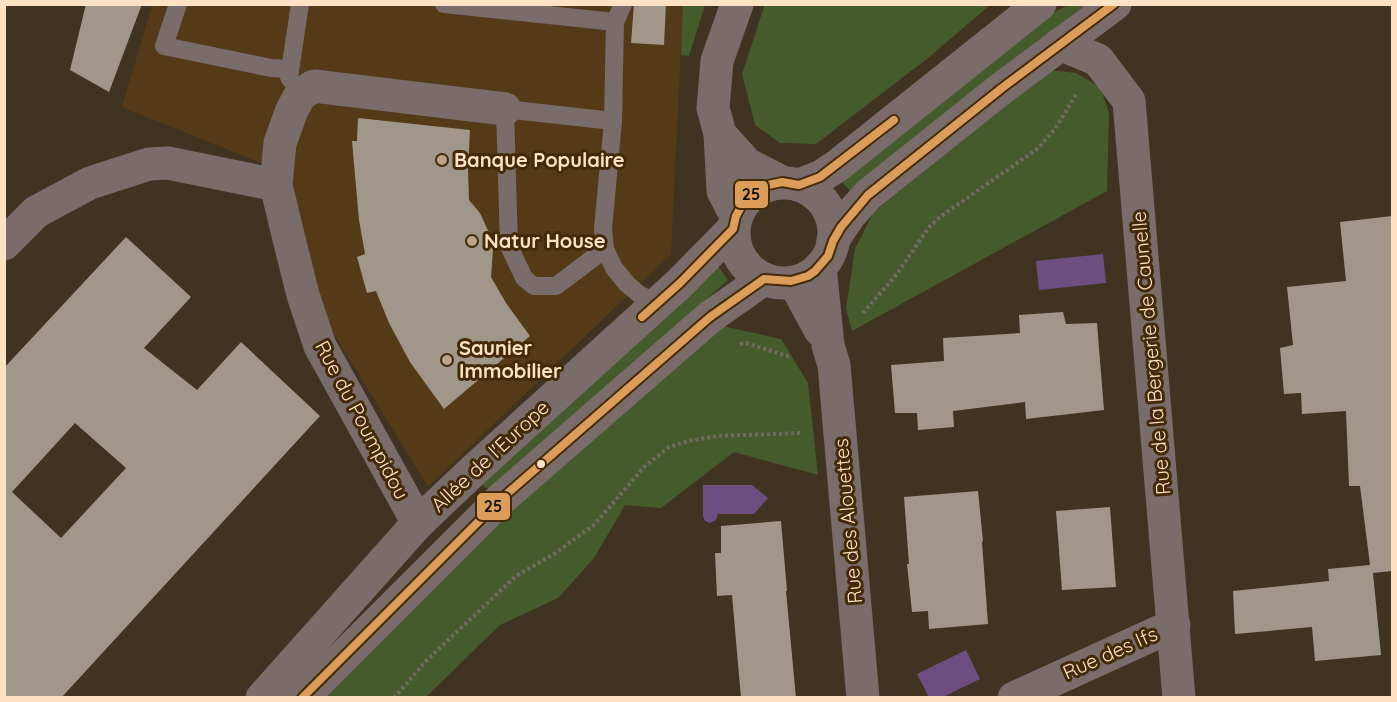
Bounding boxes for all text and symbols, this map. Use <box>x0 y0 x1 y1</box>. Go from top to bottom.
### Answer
place label: Banque Populaire <box>454 147 625 172</box>
marker: Banque Populaire <box>435 153 449 167</box>
line badge: 25 <box>734 180 769 209</box>
text: 25 <box>742 184 760 204</box>
street label: Rue de la Bergerie de Caunelle <box>1126 210 1175 496</box>
place label: Natur House <box>484 228 606 253</box>
marker: Natur House <box>465 234 479 248</box>
place label: Saunier Immobilier <box>459 335 562 383</box>
street label: Rue du Poumpidou <box>310 336 415 503</box>
marker: Saunier Immobilier <box>440 353 454 367</box>
street label: Allée de l'Europe <box>425 394 554 517</box>
street label: Rue des Alouettes <box>828 437 867 605</box>
unlabelled marker <box>535 458 547 470</box>
line badge: 25 <box>476 492 511 521</box>
text: 25 <box>484 496 502 516</box>
street label: Rue des Ifs <box>1058 621 1161 685</box>

